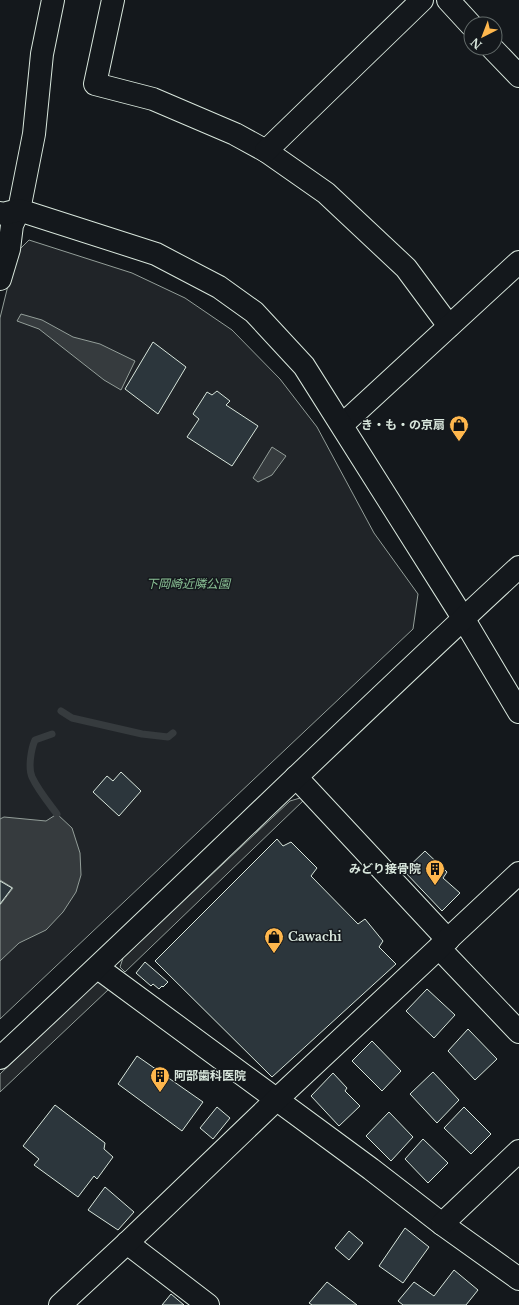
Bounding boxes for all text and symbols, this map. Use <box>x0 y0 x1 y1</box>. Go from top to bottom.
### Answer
north arrow <box>463 16 503 56</box>
text: N <box>467 34 485 52</box>
shop icon: き・も・の京扇 <box>448 414 470 442</box>
place label: き・も・の京扇 <box>361 417 445 432</box>
park label: 下岡崎近隣公園 <box>146 576 232 591</box>
building icon: みどり接骨院 <box>424 858 446 886</box>
place label: みどり接骨院 <box>349 861 421 876</box>
shop icon: Cawachi <box>263 926 285 954</box>
place label: Cawachi <box>288 929 342 944</box>
building icon: 阿部歯科医院 <box>149 1065 171 1093</box>
place label: 阿部歯科医院 <box>174 1068 246 1083</box>

